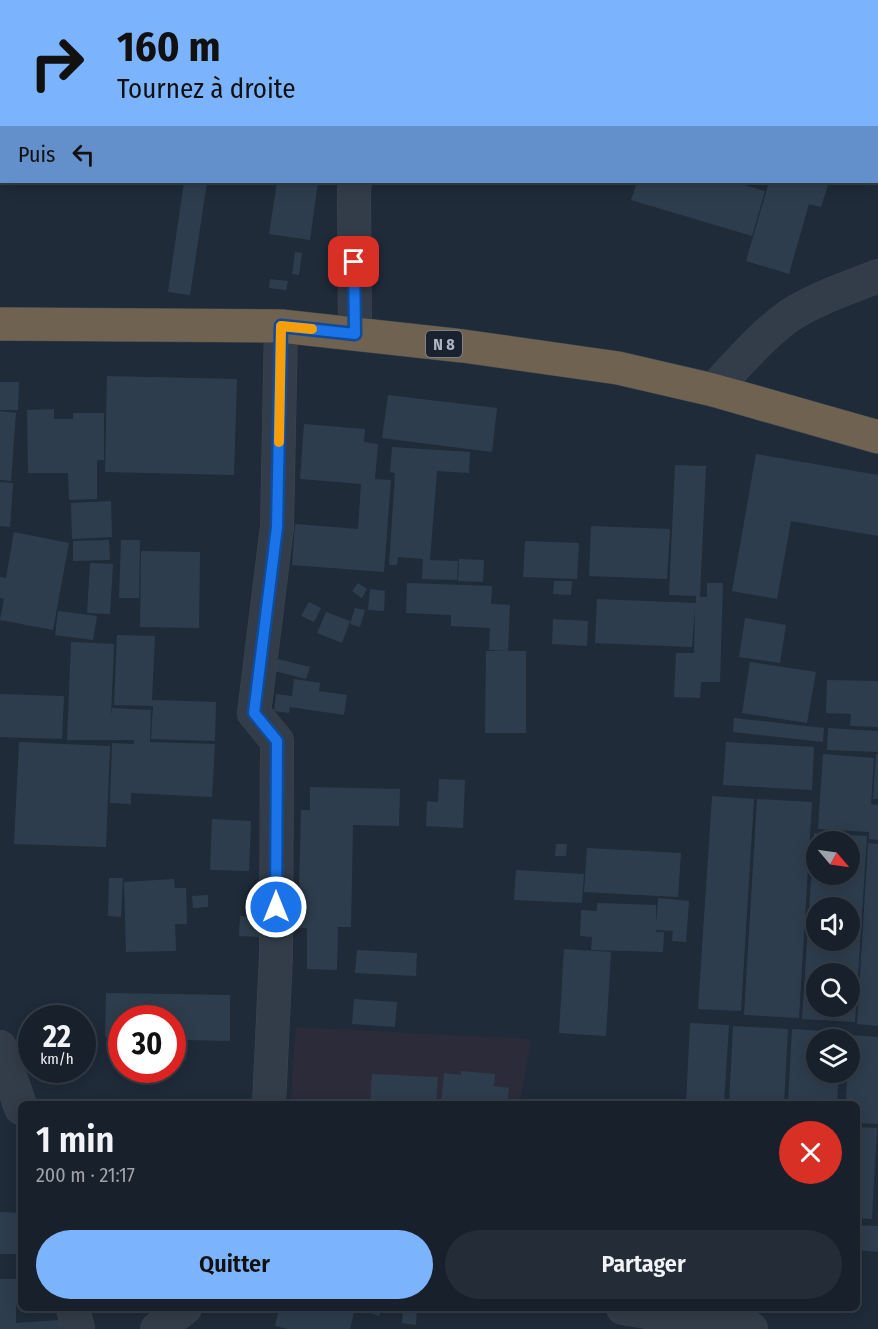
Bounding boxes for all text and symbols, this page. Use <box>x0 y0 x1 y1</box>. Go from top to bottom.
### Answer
text: 160 m <box>117 22 220 72</box>
icon: right <box>18 24 96 102</box>
text: Tournez à droite <box>117 73 296 105</box>
icon: left <box>67 138 100 171</box>
text: Puis <box>18 141 55 168</box>
pin <box>328 236 379 287</box>
icon: arrive <box>337 245 370 278</box>
road number: N 8 <box>426 331 462 357</box>
north arrow <box>806 831 860 885</box>
map controls <box>806 831 860 1083</box>
position arrow <box>244 875 308 939</box>
button: sound <box>806 897 860 951</box>
button: search <box>806 963 860 1017</box>
speed limit sign: 30 <box>108 1005 186 1083</box>
text: 22 <box>43 1019 71 1055</box>
button: layers <box>806 1029 860 1083</box>
text: km/h <box>40 1050 74 1068</box>
text: 1 min <box>36 1118 114 1162</box>
button: close <box>779 1121 842 1184</box>
text: 200 m · 21:17 <box>36 1163 135 1187</box>
button: Quitter <box>36 1230 433 1299</box>
button: Partager <box>445 1230 842 1299</box>

